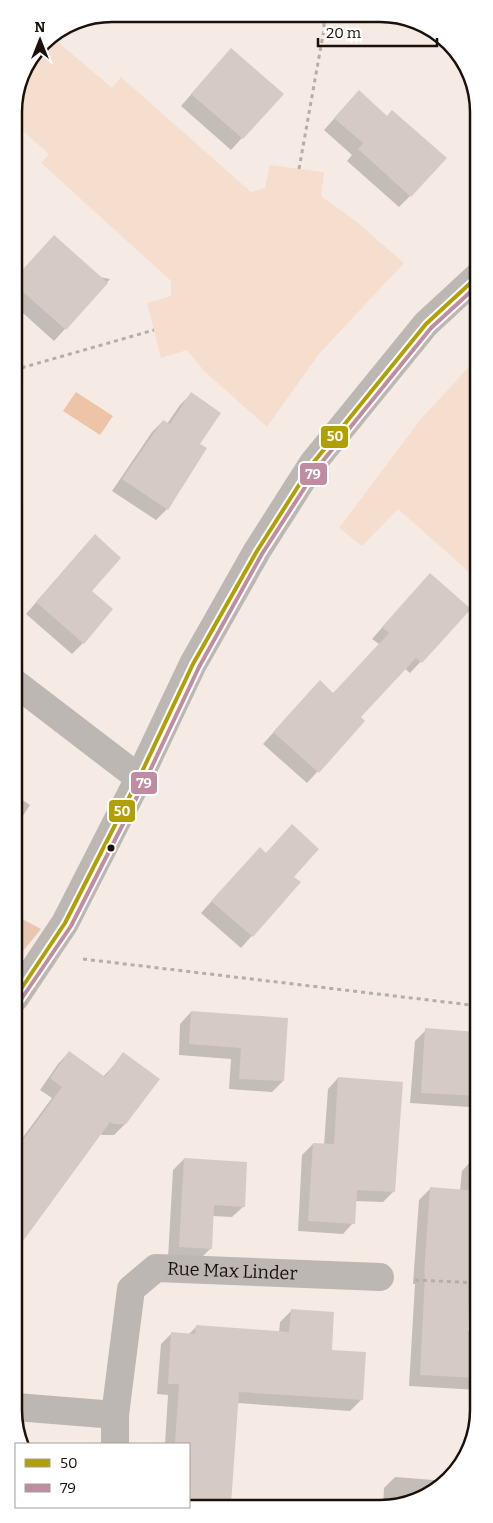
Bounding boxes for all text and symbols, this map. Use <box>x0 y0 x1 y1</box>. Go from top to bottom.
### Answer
north arrow <box>15 15 65 65</box>
scale bar <box>318 15 437 47</box>
text: N <box>35 19 46 36</box>
text: 20 m <box>326 24 362 42</box>
line badge: 50 <box>320 425 349 449</box>
text: 50 <box>327 428 343 445</box>
line badge: 79 <box>299 462 328 486</box>
text: 79 <box>305 466 321 483</box>
line badge: 79 <box>130 771 158 795</box>
text: 79 <box>136 775 152 792</box>
line badge: 50 <box>108 799 136 823</box>
text: 50 <box>114 803 130 820</box>
unlabelled marker <box>106 843 116 853</box>
street label: Rue Max Linder <box>167 1257 298 1285</box>
legend <box>15 1443 190 1508</box>
text: 50 <box>60 1454 78 1472</box>
text: 79 <box>60 1479 76 1497</box>

